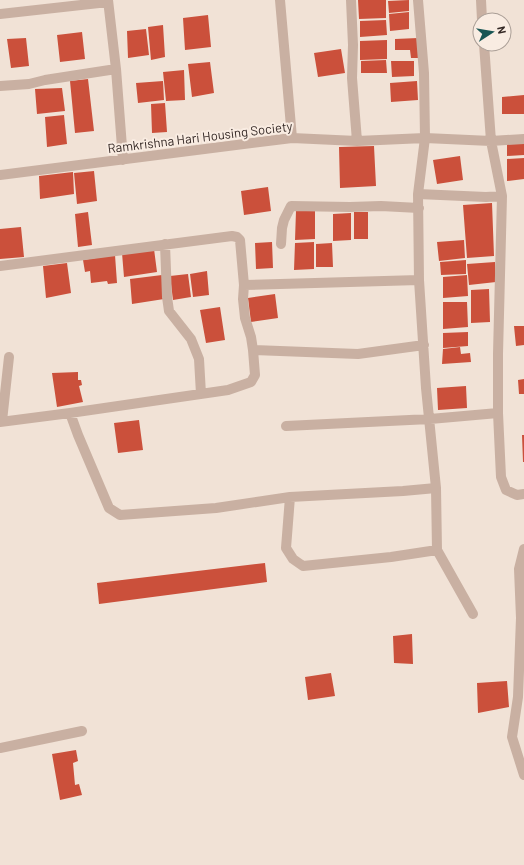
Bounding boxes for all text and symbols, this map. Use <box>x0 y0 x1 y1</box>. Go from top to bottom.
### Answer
north arrow <box>472 12 512 52</box>
text: N <box>495 25 509 35</box>
street label: Ramkrishna Hari Housing Society <box>107 118 293 156</box>

